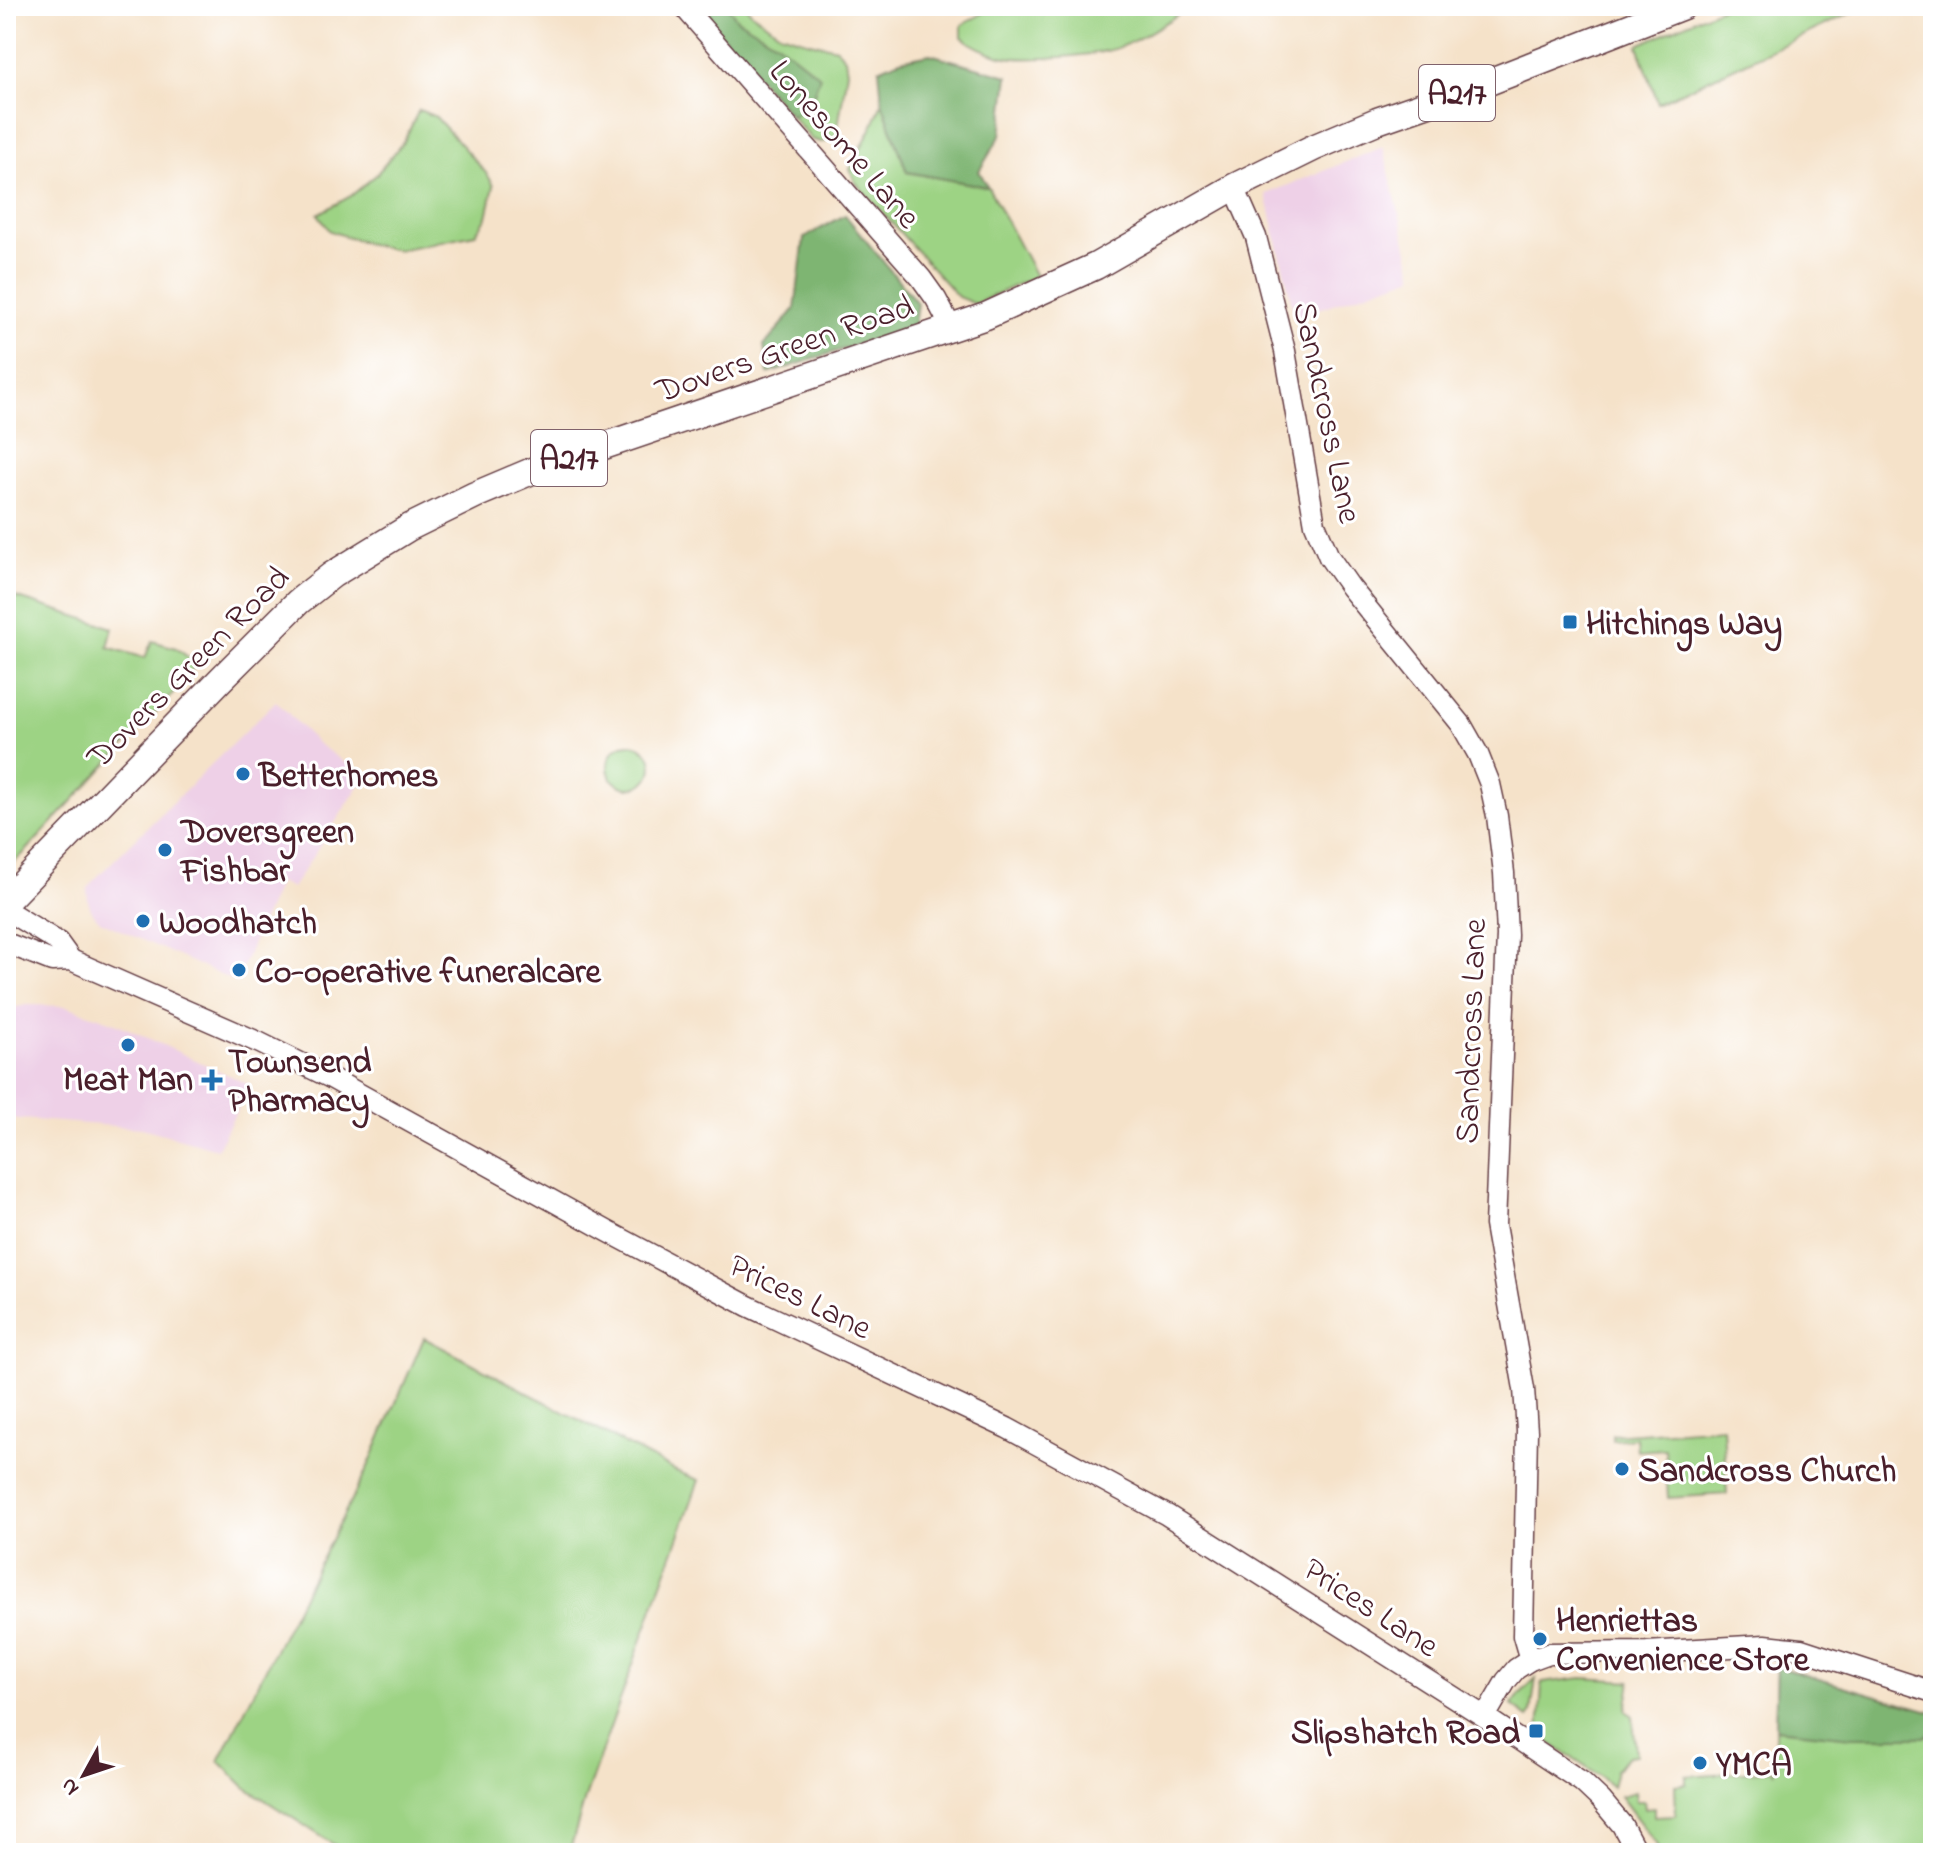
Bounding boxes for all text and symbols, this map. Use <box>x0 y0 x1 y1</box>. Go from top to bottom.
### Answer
street label: Lonesome Lane <box>755 50 931 242</box>
road number: A217 <box>1419 65 1495 121</box>
street label: Dovers Green Road <box>649 283 921 419</box>
street label: Sandcross Lane <box>1277 297 1373 529</box>
road number: A217 <box>531 430 607 486</box>
street label: Dovers Green Road <box>76 556 303 783</box>
place label: Hitchings Way <box>1586 601 1782 652</box>
marker: Hitchings Way <box>1561 613 1579 631</box>
place label: Betterhomes <box>257 753 439 803</box>
marker: Betterhomes <box>234 765 252 783</box>
place label: Doversgreen Fishbar <box>179 809 354 898</box>
marker: Doversgreen Fishbar <box>156 841 174 859</box>
place label: Woodhatch <box>159 900 317 950</box>
marker: Woodhatch <box>134 912 152 930</box>
street label: Sandcross Lane <box>1444 917 1502 1145</box>
place label: Co-operative funeralcare <box>255 949 602 999</box>
marker: Co-operative funeralcare <box>230 961 248 979</box>
marker: Meat Man <box>119 1036 137 1054</box>
place label: Townsend Pharmacy <box>228 1039 371 1129</box>
place label: Meat Man <box>63 1057 193 1107</box>
marker: Townsend Pharmacy <box>203 1071 221 1089</box>
street label: Prices Lane <box>719 1243 880 1355</box>
place label: Sandcross Church <box>1638 1448 1896 1498</box>
marker: Sandcross Church <box>1613 1460 1631 1478</box>
street label: Prices Lane <box>1292 1547 1448 1673</box>
place label: Henriettas Convenience Store <box>1556 1598 1810 1687</box>
marker: Henriettas Convenience Store <box>1531 1630 1549 1648</box>
place label: Slipshatch Road <box>1291 1710 1520 1760</box>
marker: Slipshatch Road <box>1527 1722 1545 1740</box>
north arrow <box>44 1735 124 1815</box>
place label: YMCA <box>1715 1742 1792 1792</box>
marker: YMCA <box>1691 1754 1709 1772</box>
text: N <box>54 1770 88 1802</box>

